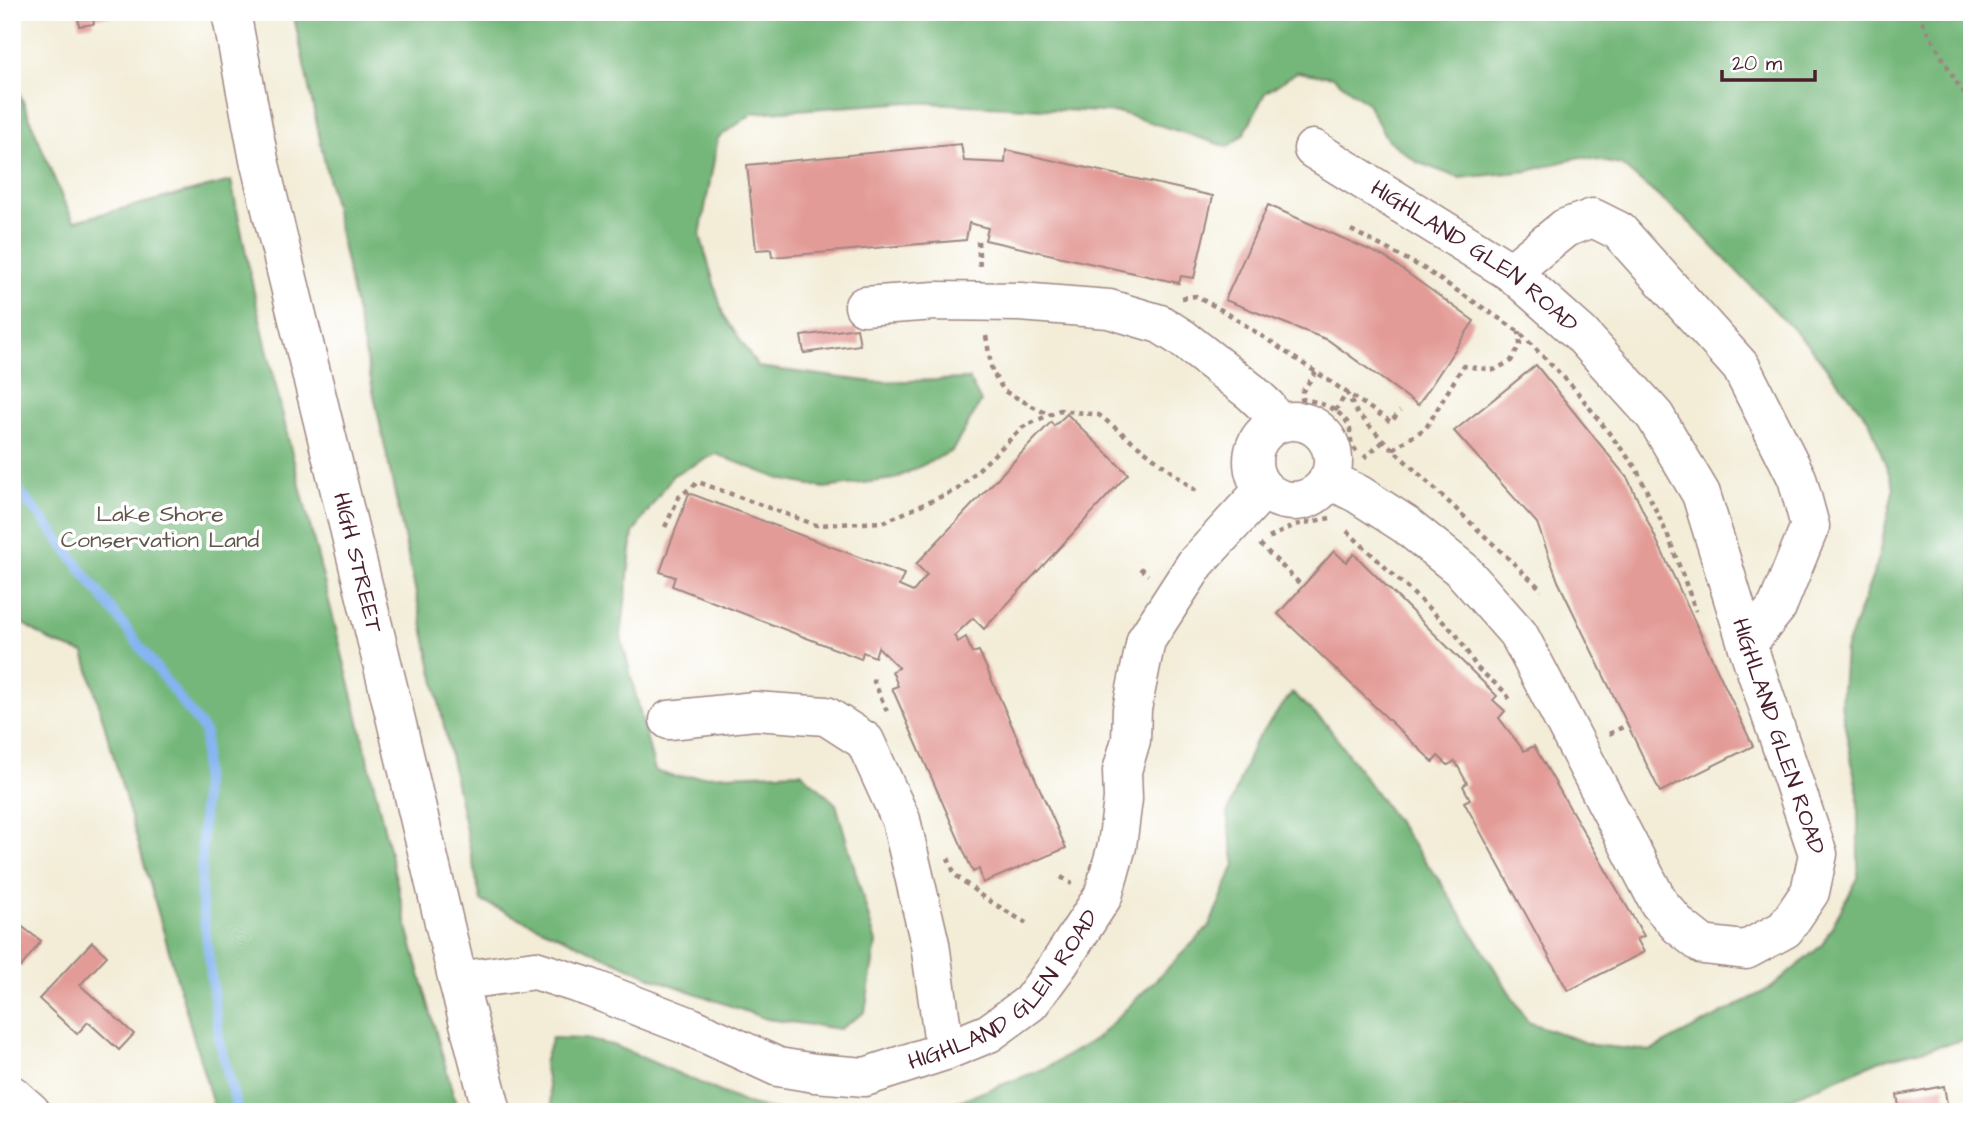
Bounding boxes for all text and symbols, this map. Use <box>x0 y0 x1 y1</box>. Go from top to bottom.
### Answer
scale bar <box>1722 38 1814 82</box>
text: 20 m <box>1732 49 1783 78</box>
street label: HIGHLAND GLEN ROAD <box>1364 173 1585 340</box>
street label: HIGH STREET <box>325 489 390 637</box>
park label: Lake Shore Conservation Land <box>61 498 259 556</box>
street label: HIGHLAND GLEN ROAD <box>1724 614 1833 859</box>
street label: HIGHLAND GLEN ROAD <box>904 903 1106 1078</box>

